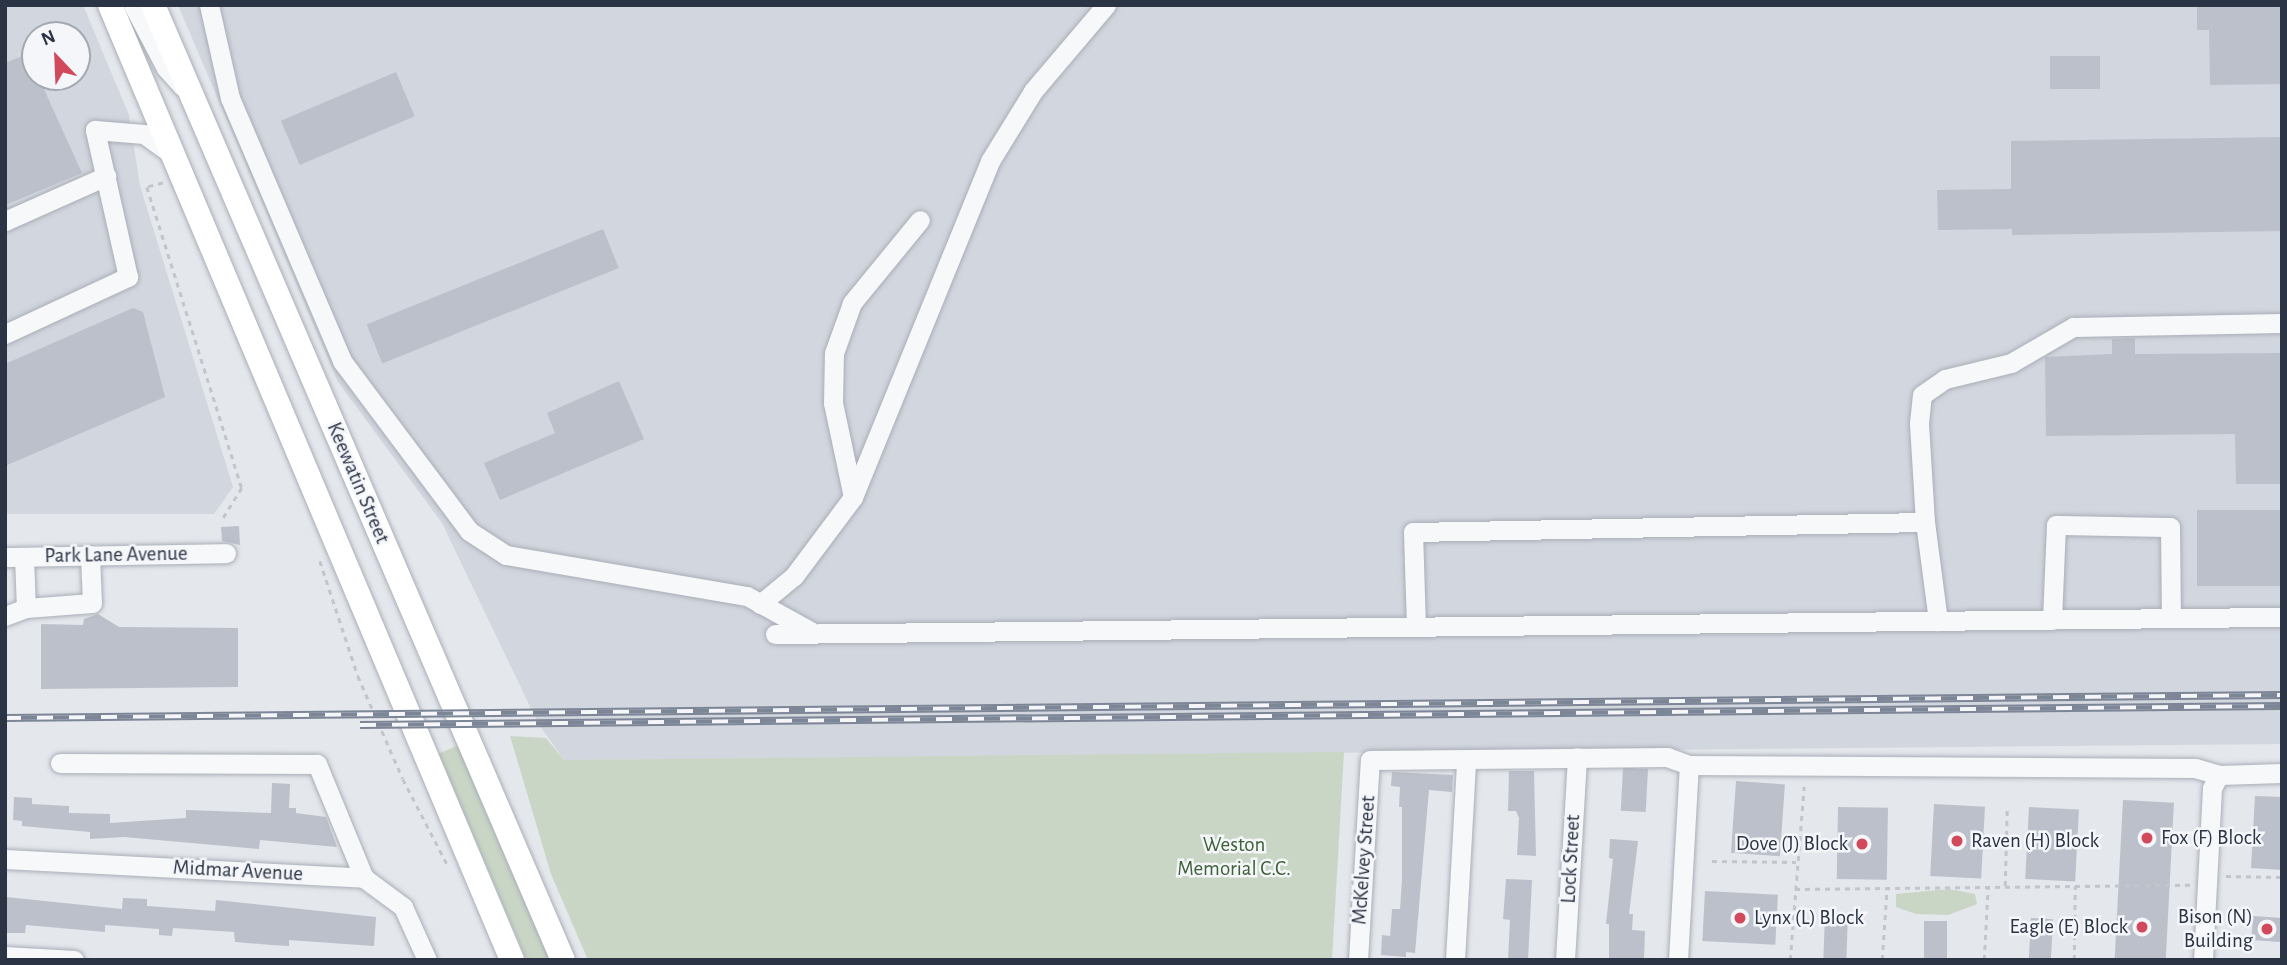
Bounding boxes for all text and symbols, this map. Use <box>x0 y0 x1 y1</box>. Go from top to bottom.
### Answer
north arrow <box>21 21 91 91</box>
text: N <box>39 27 58 49</box>
street label: Keewatin Street <box>321 419 395 547</box>
street label: Park Lane Avenue <box>44 541 188 569</box>
street label: McKelvey Street <box>1347 794 1381 926</box>
street label: Lock Street <box>1556 814 1586 904</box>
place label: Fox (F) Block <box>2161 825 2261 851</box>
place label: Raven (H) Block <box>1971 828 2099 854</box>
marker: Fox (F) Block <box>2139 830 2155 846</box>
place label: Dove (J) Block <box>1736 831 1848 857</box>
park label: Weston Memorial C.C. <box>1177 832 1291 882</box>
marker: Raven (H) Block <box>1949 833 1965 849</box>
marker: Dove (J) Block <box>1854 836 1870 852</box>
street label: Midmar Avenue <box>172 855 304 887</box>
place label: Bison (N) Building <box>2178 904 2253 954</box>
place label: Lynx (L) Block <box>1754 905 1864 931</box>
marker: Lynx (L) Block <box>1732 910 1748 926</box>
place label: Eagle (E) Block <box>2010 914 2128 940</box>
marker: Eagle (E) Block <box>2134 919 2150 935</box>
marker: Bison (N) Building <box>2259 921 2275 937</box>

